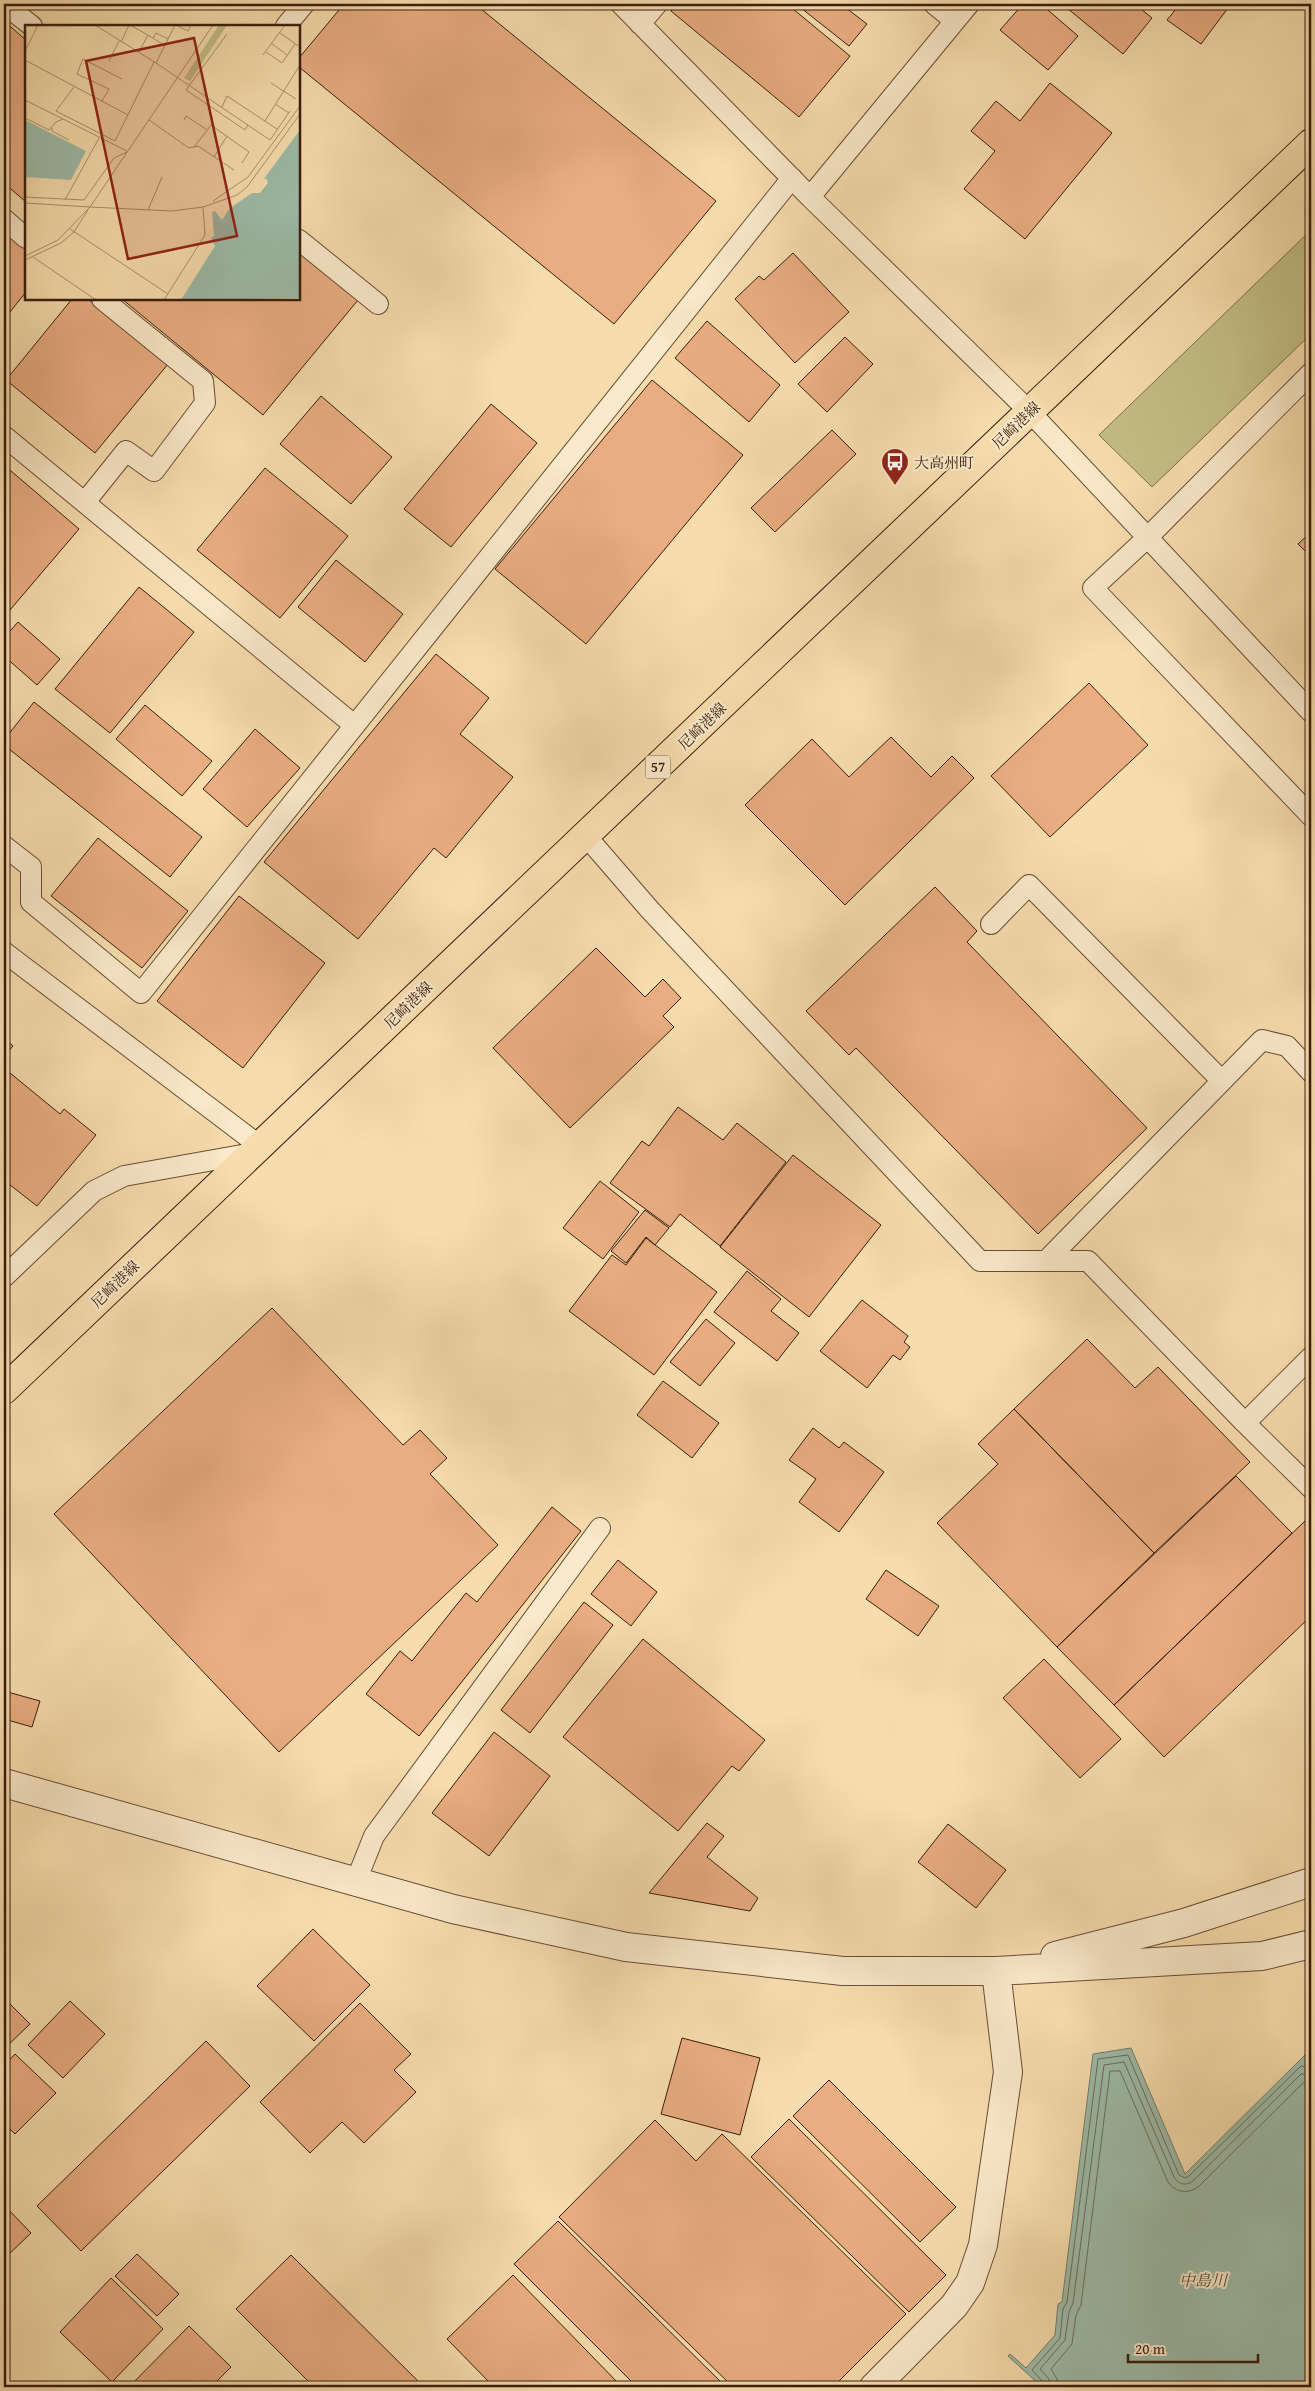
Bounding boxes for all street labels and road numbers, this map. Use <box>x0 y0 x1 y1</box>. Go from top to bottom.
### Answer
street label: 尼崎港線 <box>987 397 1045 453</box>
street label: 尼崎港線 <box>673 698 731 754</box>
road number: 57 <box>646 756 670 779</box>
street label: 尼崎港線 <box>379 977 437 1033</box>
street label: 尼崎港線 <box>86 1256 144 1312</box>

